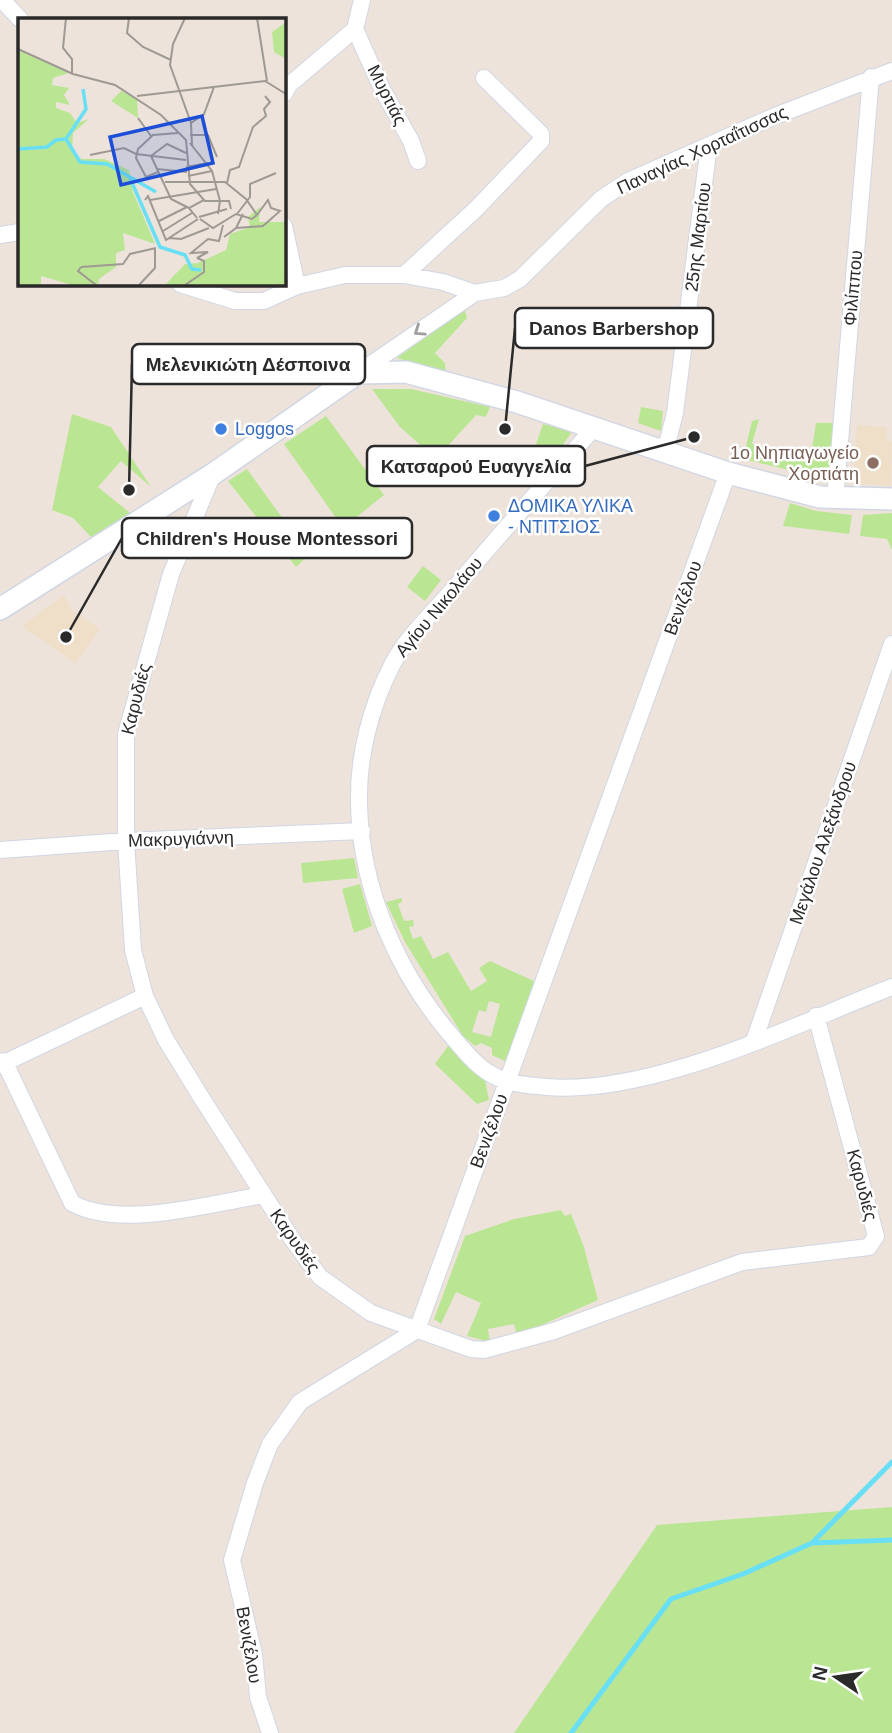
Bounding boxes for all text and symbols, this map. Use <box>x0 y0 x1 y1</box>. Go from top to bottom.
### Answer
inset map <box>18 18 285 285</box>
street label: Μυρτιάς <box>363 61 411 129</box>
street label: Παναγίας Χορταΐτισσας <box>614 102 791 198</box>
street label: 25ης Μαρτίου <box>681 181 715 293</box>
street label: Φιλίππου <box>840 249 866 327</box>
callout: Danos Barbershop <box>515 308 713 348</box>
text: Danos Barbershop <box>529 318 699 339</box>
one-way arrow <box>414 323 427 335</box>
callout: Μελενικιώτη Δέσποινα <box>132 344 365 384</box>
text: Μελενικιώτη Δέσποινα <box>146 354 351 375</box>
place label: Loggos <box>235 419 294 439</box>
marker: Loggos <box>213 421 229 437</box>
place label: 1ο Νηπιαγωγείο Χορτιάτη <box>730 443 859 484</box>
callout: Κατσαρού Ευαγγελία <box>367 446 585 486</box>
marker: 1ο Νηπιαγωγείο Χορτιάτη <box>865 455 881 471</box>
text: Κατσαρού Ευαγγελία <box>381 456 572 477</box>
place label: ΔΟΜΙΚΑ ΥΛΙΚΑ - ΝΤΙΤΣΙΟΣ <box>508 496 633 537</box>
marker: ΔΟΜΙΚΑ ΥΛΙΚΑ - ΝΤΙΤΣΙΟΣ <box>486 508 502 524</box>
callout: Children's House Montessori <box>122 518 412 558</box>
text: Children's House Montessori <box>136 528 398 549</box>
street label: Αγίου Νικολάου <box>391 553 487 661</box>
street label: Βενιζέλου <box>660 558 706 638</box>
street label: Καρυδιές <box>117 661 155 737</box>
street label: Μεγάλου Αλεξάνδρου <box>786 759 860 927</box>
street label: Μακρυγιάννη <box>128 827 234 851</box>
street label: Βενιζέλου <box>466 1091 512 1171</box>
street label: Καρυδιές <box>843 1147 881 1223</box>
street label: Καρυδιές <box>266 1205 324 1277</box>
street label: Βενιζέλου <box>232 1605 266 1685</box>
north arrow <box>801 1642 871 1712</box>
text: N <box>808 1664 832 1682</box>

